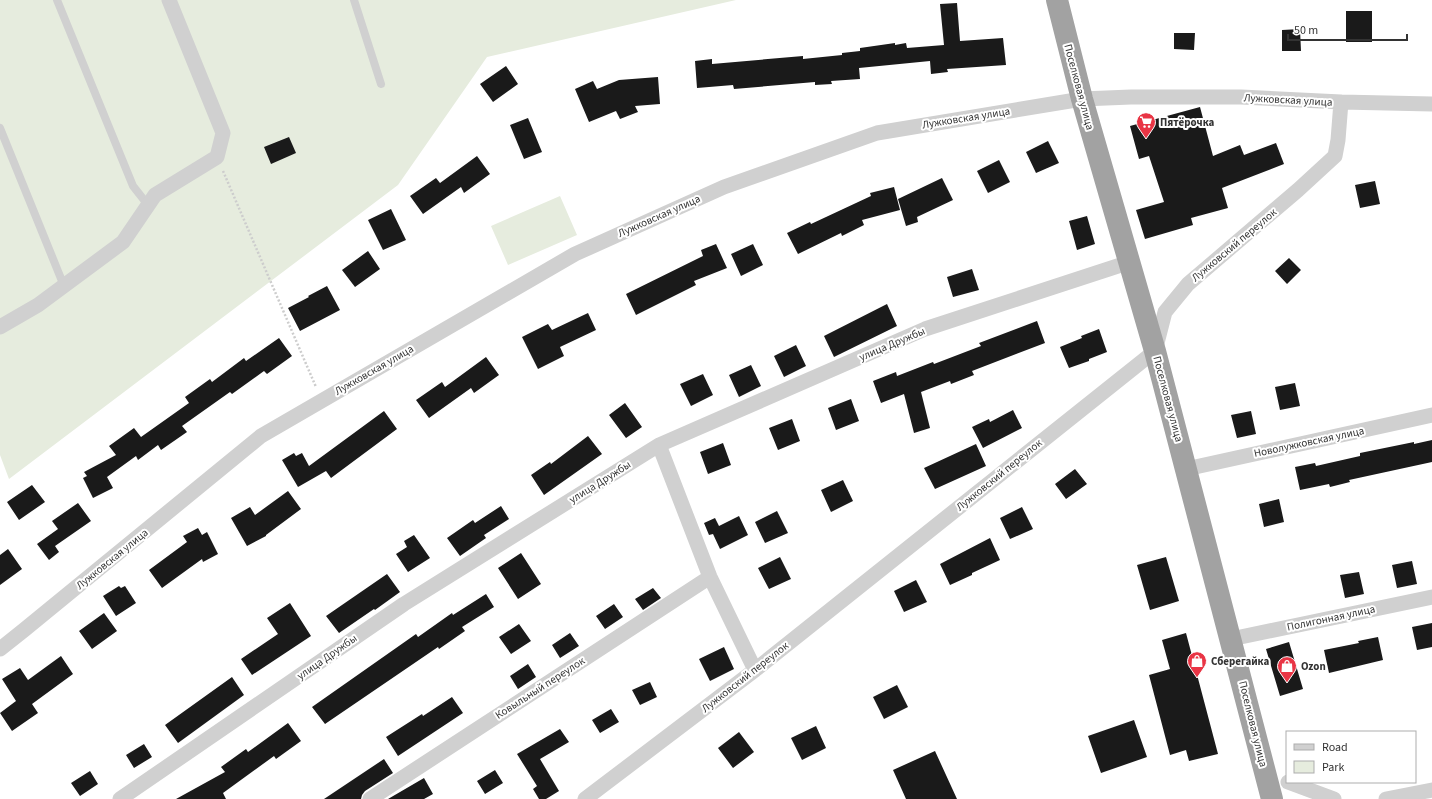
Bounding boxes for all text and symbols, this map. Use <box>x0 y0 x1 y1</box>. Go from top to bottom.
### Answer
scale bar <box>1288 16 1407 42</box>
text: 50 m <box>1294 22 1318 39</box>
street label: Поселковая улица <box>1060 42 1098 132</box>
street label: Лужковская улица <box>1243 90 1333 110</box>
street label: Лужковская улица <box>921 104 1011 132</box>
supermarket icon: Пятёрочка <box>1135 111 1157 139</box>
place label: Пятёрочка <box>1160 115 1215 130</box>
street label: Лужковская улица <box>615 191 703 241</box>
street label: Лужковский переулок <box>1188 205 1280 285</box>
street label: улица Дружбы <box>857 323 927 365</box>
street label: Лужковская улица <box>332 341 416 399</box>
street label: Поселковая улица <box>1149 354 1187 444</box>
street label: Новолужковская улица <box>1252 423 1366 461</box>
street label: Лужковский переулок <box>953 435 1046 514</box>
street label: улица Дружбы <box>566 457 634 507</box>
street label: Лужковская улица <box>73 525 151 593</box>
street label: Полигонная улица <box>1286 601 1376 635</box>
street label: улица Дружбы <box>294 631 360 683</box>
street label: Лужковский переулок <box>698 638 792 716</box>
shop icon: Сберегайка <box>1186 650 1208 678</box>
street label: Ковыльный переулок <box>492 653 588 723</box>
place label: Сберегайка <box>1211 654 1270 669</box>
shop icon: Ozon <box>1276 655 1298 683</box>
place label: Ozon <box>1301 659 1326 674</box>
street label: Поселковая улица <box>1235 679 1271 769</box>
legend <box>1286 731 1416 783</box>
text: Road <box>1322 739 1348 756</box>
text: Park <box>1322 759 1344 776</box>

